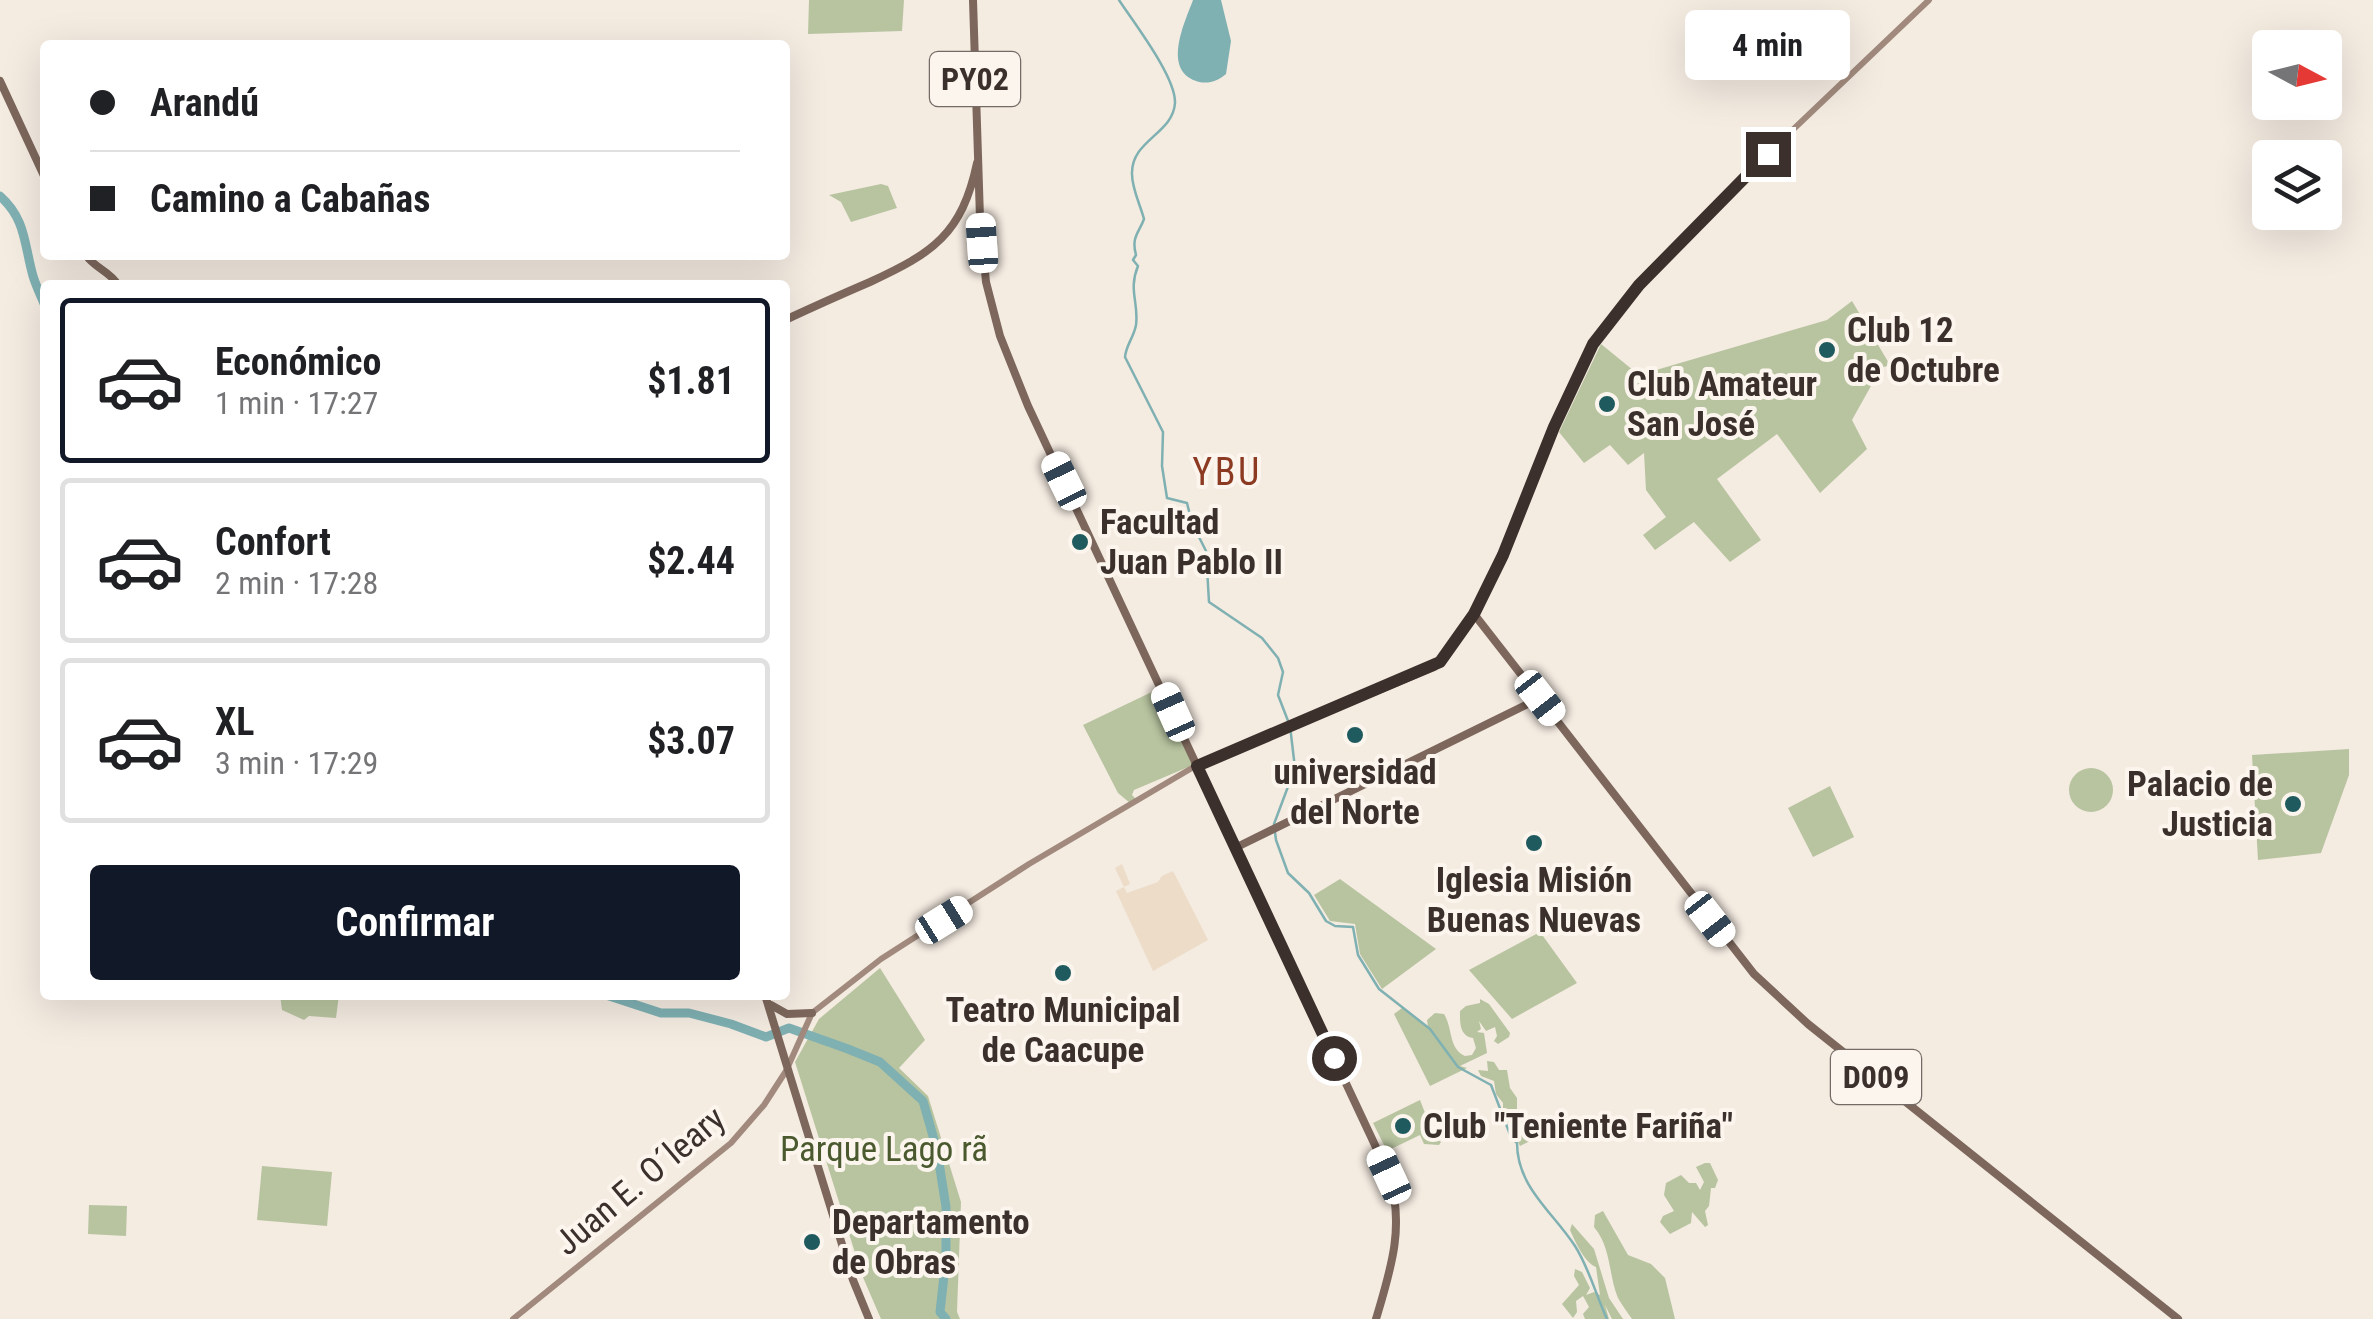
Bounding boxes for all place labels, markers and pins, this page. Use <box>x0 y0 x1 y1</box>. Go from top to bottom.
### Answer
place label: Club 12 de Octubre <box>1847 310 2000 391</box>
marker: Club 12 de Octubre <box>1816 339 1838 361</box>
place label: Club Amateur San José <box>1627 364 1817 445</box>
marker: Club Amateur San José <box>1596 393 1618 415</box>
place label: Facultad Juan Pablo II <box>1100 502 1283 583</box>
marker: Facultad Juan Pablo II <box>1069 531 1091 553</box>
marker: universidad del Norte <box>1344 724 1366 746</box>
place label: universidad del Norte <box>1274 752 1436 833</box>
place label: Palacio de Justicia <box>2127 764 2273 845</box>
marker: Palacio de Justicia <box>2282 793 2304 815</box>
marker: Iglesia Misión Buenas Nuevas <box>1523 832 1545 854</box>
place label: Iglesia Misión Buenas Nuevas <box>1427 860 1641 941</box>
marker: Teatro Municipal de Caacupe <box>1052 962 1074 984</box>
place label: Teatro Municipal de Caacupe <box>945 990 1181 1071</box>
place label: Club "Teniente Fariña" <box>1423 1106 1733 1147</box>
marker: Club "Teniente Fariña" <box>1392 1115 1414 1137</box>
place label: Departamento de Obras <box>832 1202 1030 1283</box>
marker: Departamento de Obras <box>801 1231 823 1253</box>

